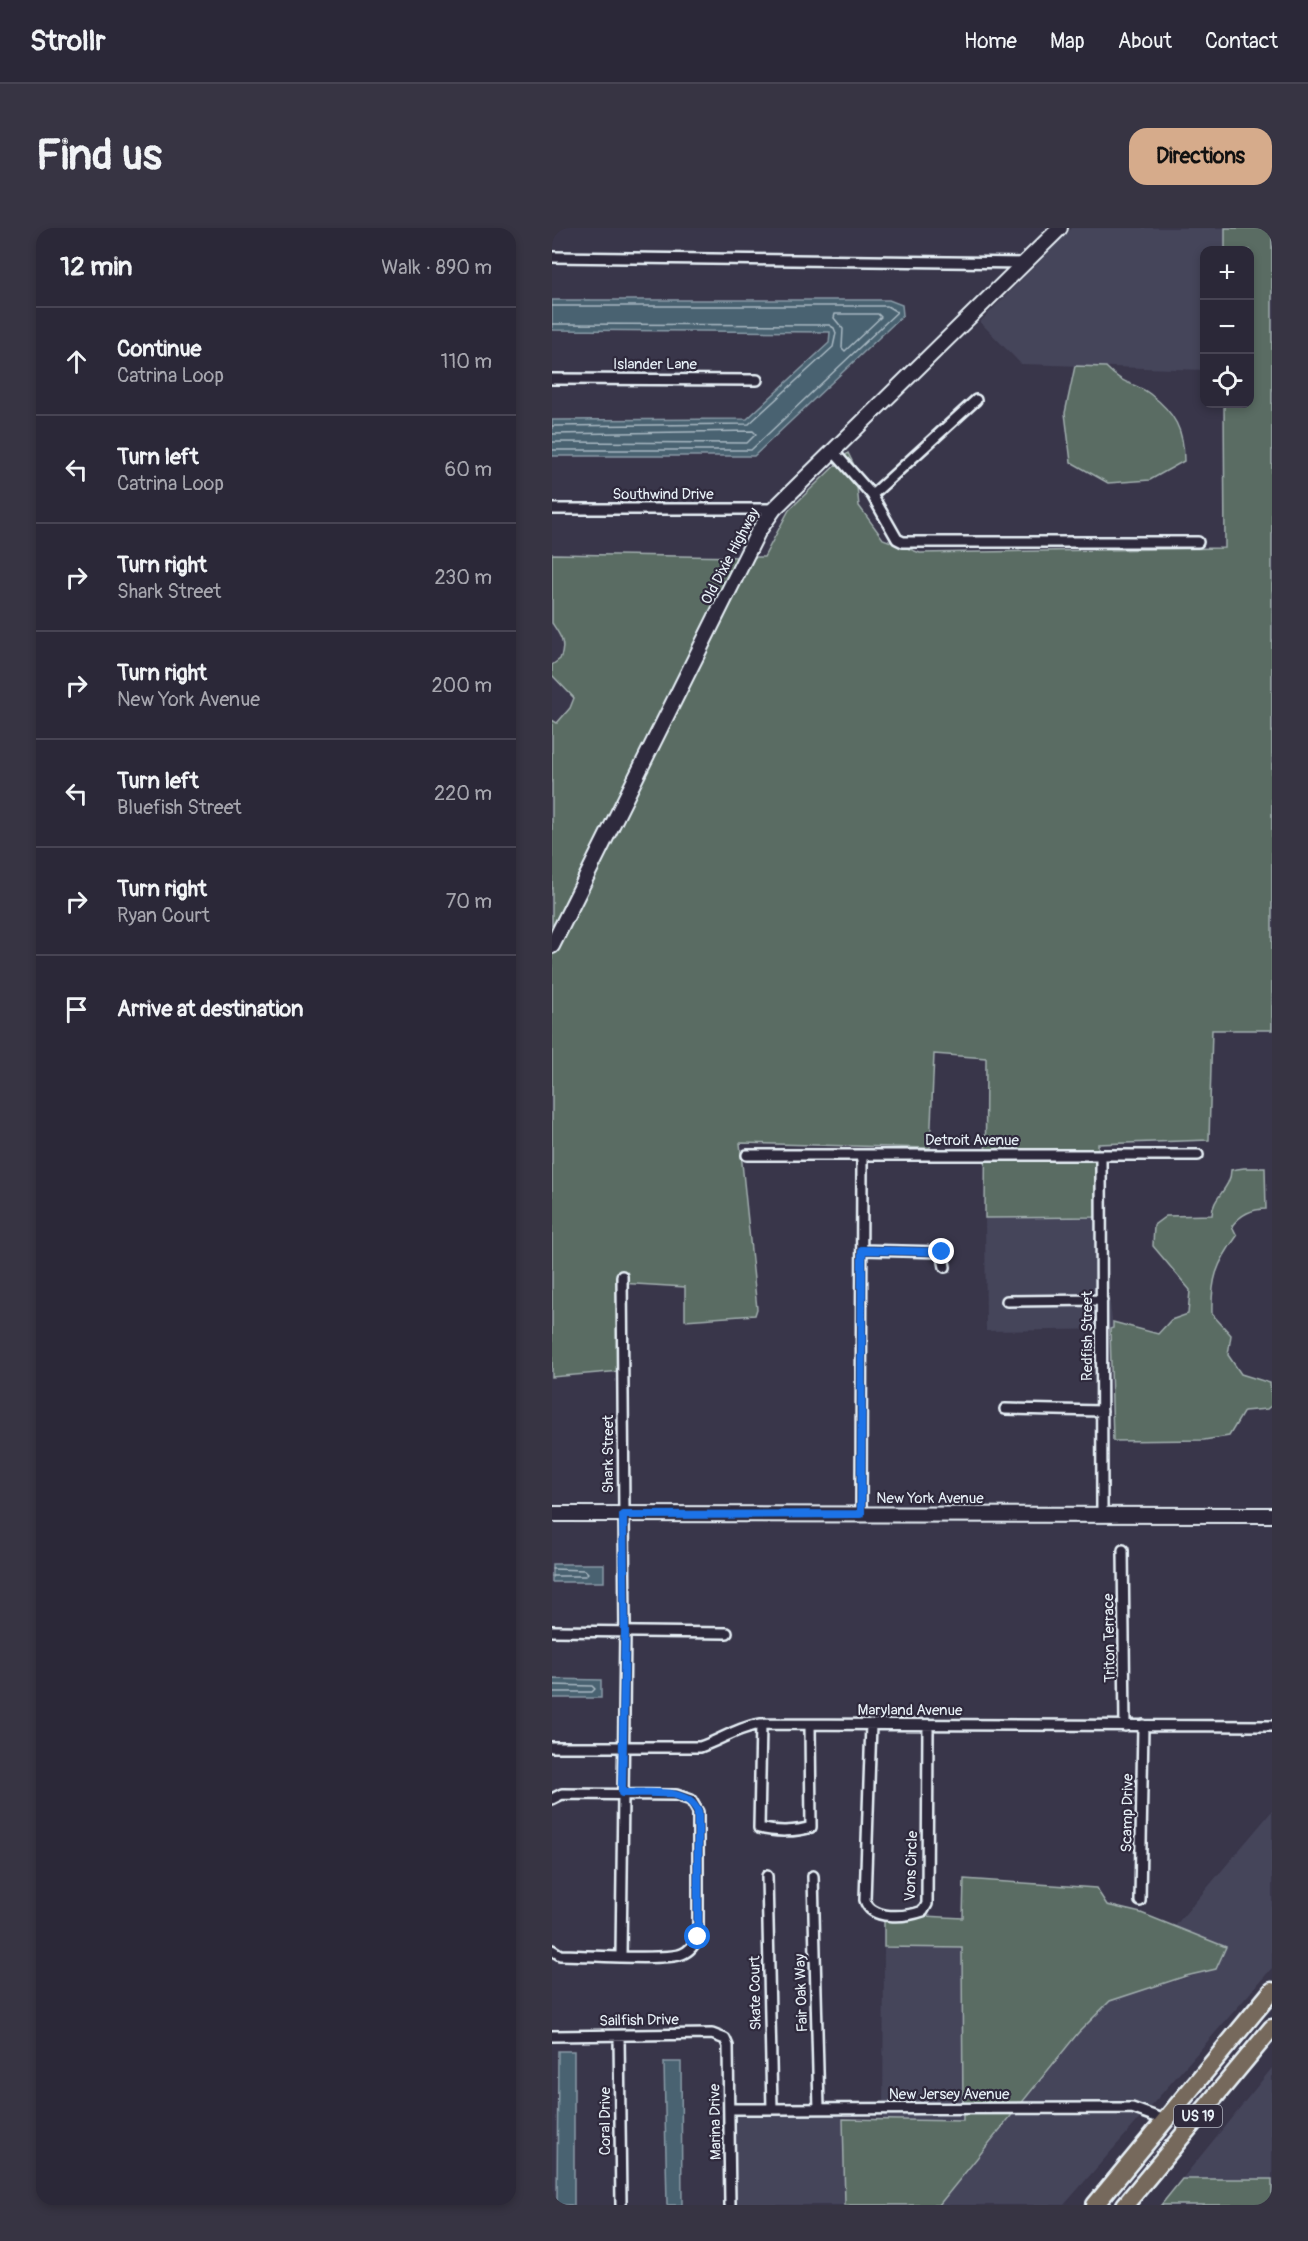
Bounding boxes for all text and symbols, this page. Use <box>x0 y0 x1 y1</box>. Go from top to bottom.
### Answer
text: Strollr <box>30 24 105 59</box>
text: Home <box>964 28 1017 55</box>
text: Map <box>1050 28 1085 55</box>
text: About <box>1118 28 1172 55</box>
text: Contact <box>1205 28 1278 55</box>
button: Directions <box>1129 128 1272 185</box>
text: Find us <box>36 130 162 182</box>
map controls <box>1200 246 1254 408</box>
button: + <box>1200 246 1254 300</box>
text: 12 min <box>60 251 133 283</box>
text: Walk · 890 m <box>381 255 492 280</box>
button: − <box>1200 300 1254 354</box>
text: Continue <box>117 335 201 363</box>
icon: ahead <box>60 345 93 378</box>
text: 110 m <box>441 349 492 374</box>
button: locate <box>1200 354 1254 408</box>
street label: Islander Lane <box>613 355 698 374</box>
text: Catrina Loop <box>117 363 224 388</box>
text: Turn left <box>117 443 199 471</box>
icon: left <box>60 453 93 486</box>
text: 60 m <box>445 457 492 482</box>
text: Catrina Loop <box>117 471 224 496</box>
street label: Southwind Drive <box>612 485 714 504</box>
street label: Old Dixie Highway <box>697 504 764 608</box>
text: Turn right <box>117 551 207 579</box>
icon: right <box>60 561 93 594</box>
text: 230 m <box>435 565 492 590</box>
text: Shark Street <box>117 579 221 604</box>
text: Turn right <box>117 659 207 687</box>
icon: right <box>60 669 93 702</box>
text: 200 m <box>431 673 492 698</box>
text: New York Avenue <box>117 687 260 712</box>
text: Turn left <box>117 767 199 795</box>
icon: left <box>60 777 93 810</box>
text: 220 m <box>434 781 492 806</box>
text: Bluefish Street <box>117 795 242 820</box>
text: Turn right <box>117 875 207 903</box>
icon: right <box>60 885 93 918</box>
text: 70 m <box>446 889 492 914</box>
text: Ryan Court <box>117 903 210 928</box>
icon: arrive <box>60 993 93 1026</box>
text: Arrive at destination <box>117 995 303 1023</box>
street label: Detroit Avenue <box>925 1131 1020 1150</box>
route end <box>928 1238 954 1264</box>
street label: Redfish Street <box>1078 1290 1097 1381</box>
street label: Shark Street <box>599 1414 618 1493</box>
street label: New York Avenue <box>876 1489 984 1508</box>
street label: Triton Terrace <box>1099 1593 1120 1683</box>
street label: Maryland Avenue <box>858 1701 963 1720</box>
street label: Scamp Drive <box>1117 1773 1138 1853</box>
street label: Vons Circle <box>901 1830 922 1902</box>
route start <box>684 1923 710 1949</box>
street label: Fair Oak Way <box>791 1953 812 2033</box>
street label: Skate Court <box>745 1955 766 2030</box>
street label: Sailfish Drive <box>599 2010 680 2031</box>
street label: Marina Drive <box>705 2083 726 2160</box>
street label: New Jersey Avenue <box>889 2085 1010 2104</box>
street label: Coral Drive <box>596 2086 615 2155</box>
road number: US 19 <box>1174 2105 1222 2127</box>

